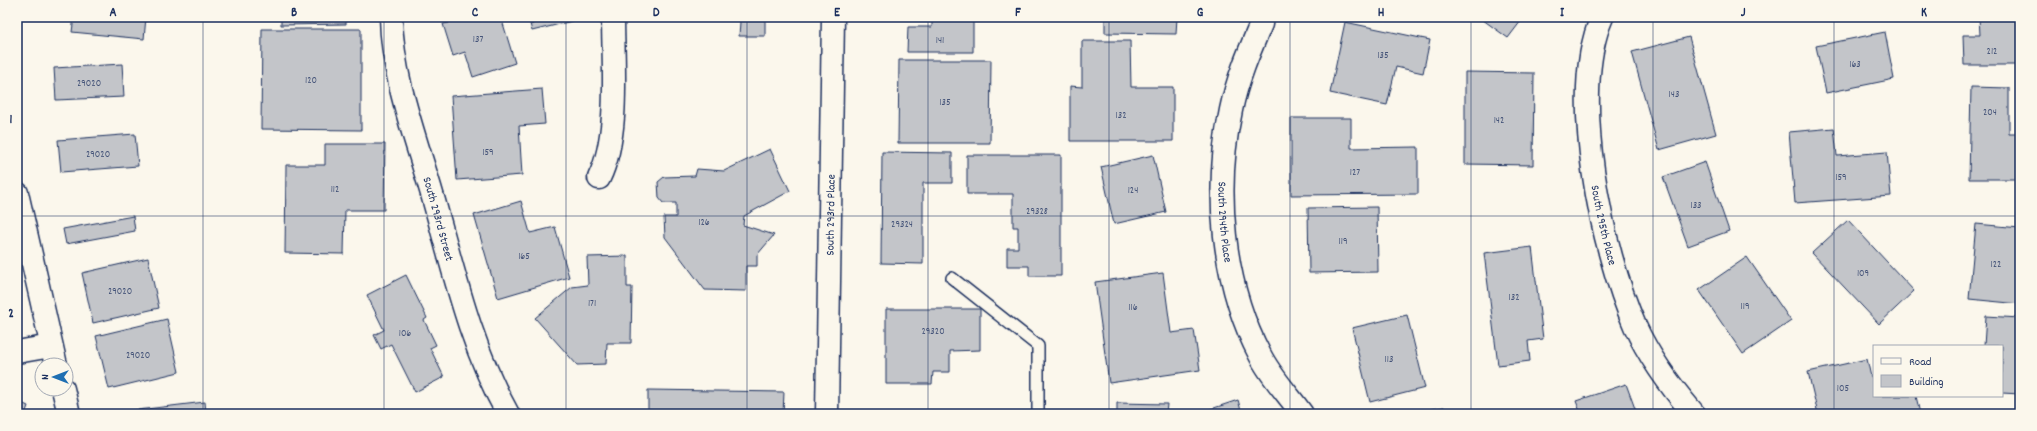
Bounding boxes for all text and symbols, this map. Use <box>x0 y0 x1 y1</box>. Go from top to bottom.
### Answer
text: A <box>109 4 117 23</box>
text: B <box>291 4 297 23</box>
text: C <box>472 4 479 23</box>
text: D <box>653 4 660 23</box>
text: E <box>834 4 841 23</box>
text: F <box>1015 4 1021 23</box>
text: G <box>1197 4 1204 23</box>
text: H <box>1378 4 1385 23</box>
text: I <box>1560 4 1565 23</box>
text: J <box>1741 4 1746 23</box>
text: K <box>1921 4 1927 23</box>
house number: 137 <box>473 33 483 47</box>
house number: 141 <box>936 34 944 48</box>
house number: 212 <box>1987 45 1997 59</box>
house number: 135 <box>1377 49 1389 63</box>
house number: 163 <box>1849 58 1861 72</box>
house number: 120 <box>305 74 317 88</box>
house number: 29020 <box>77 77 101 91</box>
house number: 143 <box>1669 88 1679 102</box>
house number: 135 <box>939 96 951 110</box>
house number: 204 <box>1983 106 1997 120</box>
house number: 132 <box>1116 109 1127 123</box>
text: 1 <box>10 111 13 130</box>
house number: 142 <box>1494 114 1504 128</box>
house number: 159 <box>482 146 494 160</box>
house number: 29020 <box>86 148 110 162</box>
house number: 127 <box>1350 166 1360 180</box>
house number: 159 <box>1835 171 1847 185</box>
street label: South 293rd Place <box>822 174 841 256</box>
street label: South 293rd Street <box>417 175 457 264</box>
street label: South 294th Place <box>1213 181 1236 264</box>
house number: 112 <box>331 183 339 197</box>
house number: 124 <box>1128 184 1138 198</box>
street label: South 295th Place <box>1585 184 1620 267</box>
house number: 133 <box>1690 199 1702 213</box>
house number: 29328 <box>1026 205 1048 219</box>
house number: 126 <box>698 216 710 230</box>
house number: 29324 <box>891 218 913 232</box>
house number: 119 <box>1339 235 1347 249</box>
house number: 165 <box>518 250 530 264</box>
house number: 122 <box>1991 258 2001 272</box>
house number: 109 <box>1857 267 1869 281</box>
house number: 29020 <box>108 285 132 299</box>
house number: 132 <box>1509 291 1520 305</box>
house number: 171 <box>588 297 596 311</box>
house number: 119 <box>1741 300 1749 314</box>
house number: 116 <box>1128 301 1138 315</box>
text: 2 <box>8 305 14 324</box>
house number: 29320 <box>921 325 945 339</box>
house number: 106 <box>399 327 411 341</box>
legend <box>1873 345 2003 397</box>
house number: 29020 <box>126 349 150 363</box>
house number: 113 <box>1385 353 1393 367</box>
text: Road <box>1909 354 1931 371</box>
north arrow <box>34 357 74 397</box>
text: N <box>38 374 54 380</box>
text: Building <box>1909 374 1944 391</box>
house number: 105 <box>1837 382 1849 396</box>

